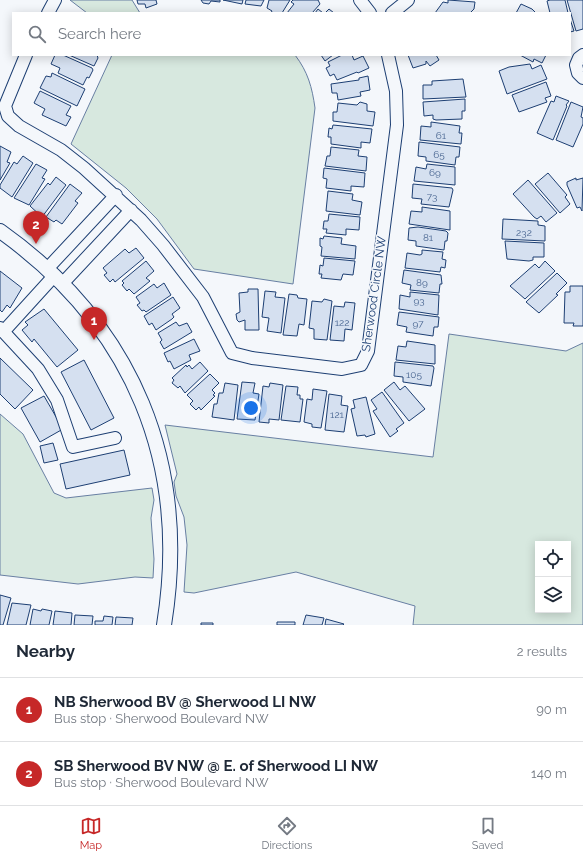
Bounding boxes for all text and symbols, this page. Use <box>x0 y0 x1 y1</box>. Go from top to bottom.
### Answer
search box <box>12 12 571 56</box>
icon: search <box>26 23 48 45</box>
text: Search here <box>58 25 141 43</box>
house number: 61 <box>436 130 447 141</box>
house number: 65 <box>433 149 445 160</box>
house number: 69 <box>429 167 441 178</box>
house number: 73 <box>427 191 437 202</box>
pin: 2 <box>23 211 49 244</box>
house number: 232 <box>516 227 532 238</box>
house number: 81 <box>423 232 434 243</box>
street label: Sherwood Circle NW <box>359 235 389 353</box>
house number: 89 <box>416 277 428 288</box>
house number: 93 <box>413 295 425 306</box>
pin: 1 <box>81 307 107 340</box>
house number: 122 <box>335 317 349 328</box>
house number: 97 <box>412 318 424 329</box>
house number: 105 <box>406 369 422 380</box>
your location <box>241 398 261 418</box>
house number: 121 <box>330 409 345 420</box>
map controls <box>535 541 571 613</box>
button: locate <box>535 541 571 577</box>
button: layers <box>535 577 571 613</box>
text: Nearby <box>16 641 75 661</box>
text: 2 results <box>517 644 567 659</box>
text: NB Sherwood BV @ Sherwood LI NW <box>54 693 316 711</box>
text: 1 <box>26 702 32 717</box>
text: 90 m <box>536 702 567 717</box>
text: Bus stop · Sherwood Boulevard NW <box>54 711 269 726</box>
text: SB Sherwood BV NW @ E. of Sherwood LI NW <box>54 757 378 775</box>
text: 2 <box>25 766 33 781</box>
text: 140 m <box>531 766 567 781</box>
text: Bus stop · Sherwood Boulevard NW <box>54 775 269 790</box>
tab: Map <box>80 815 102 852</box>
tab: Directions <box>262 815 312 852</box>
tab: Saved <box>472 815 503 852</box>

